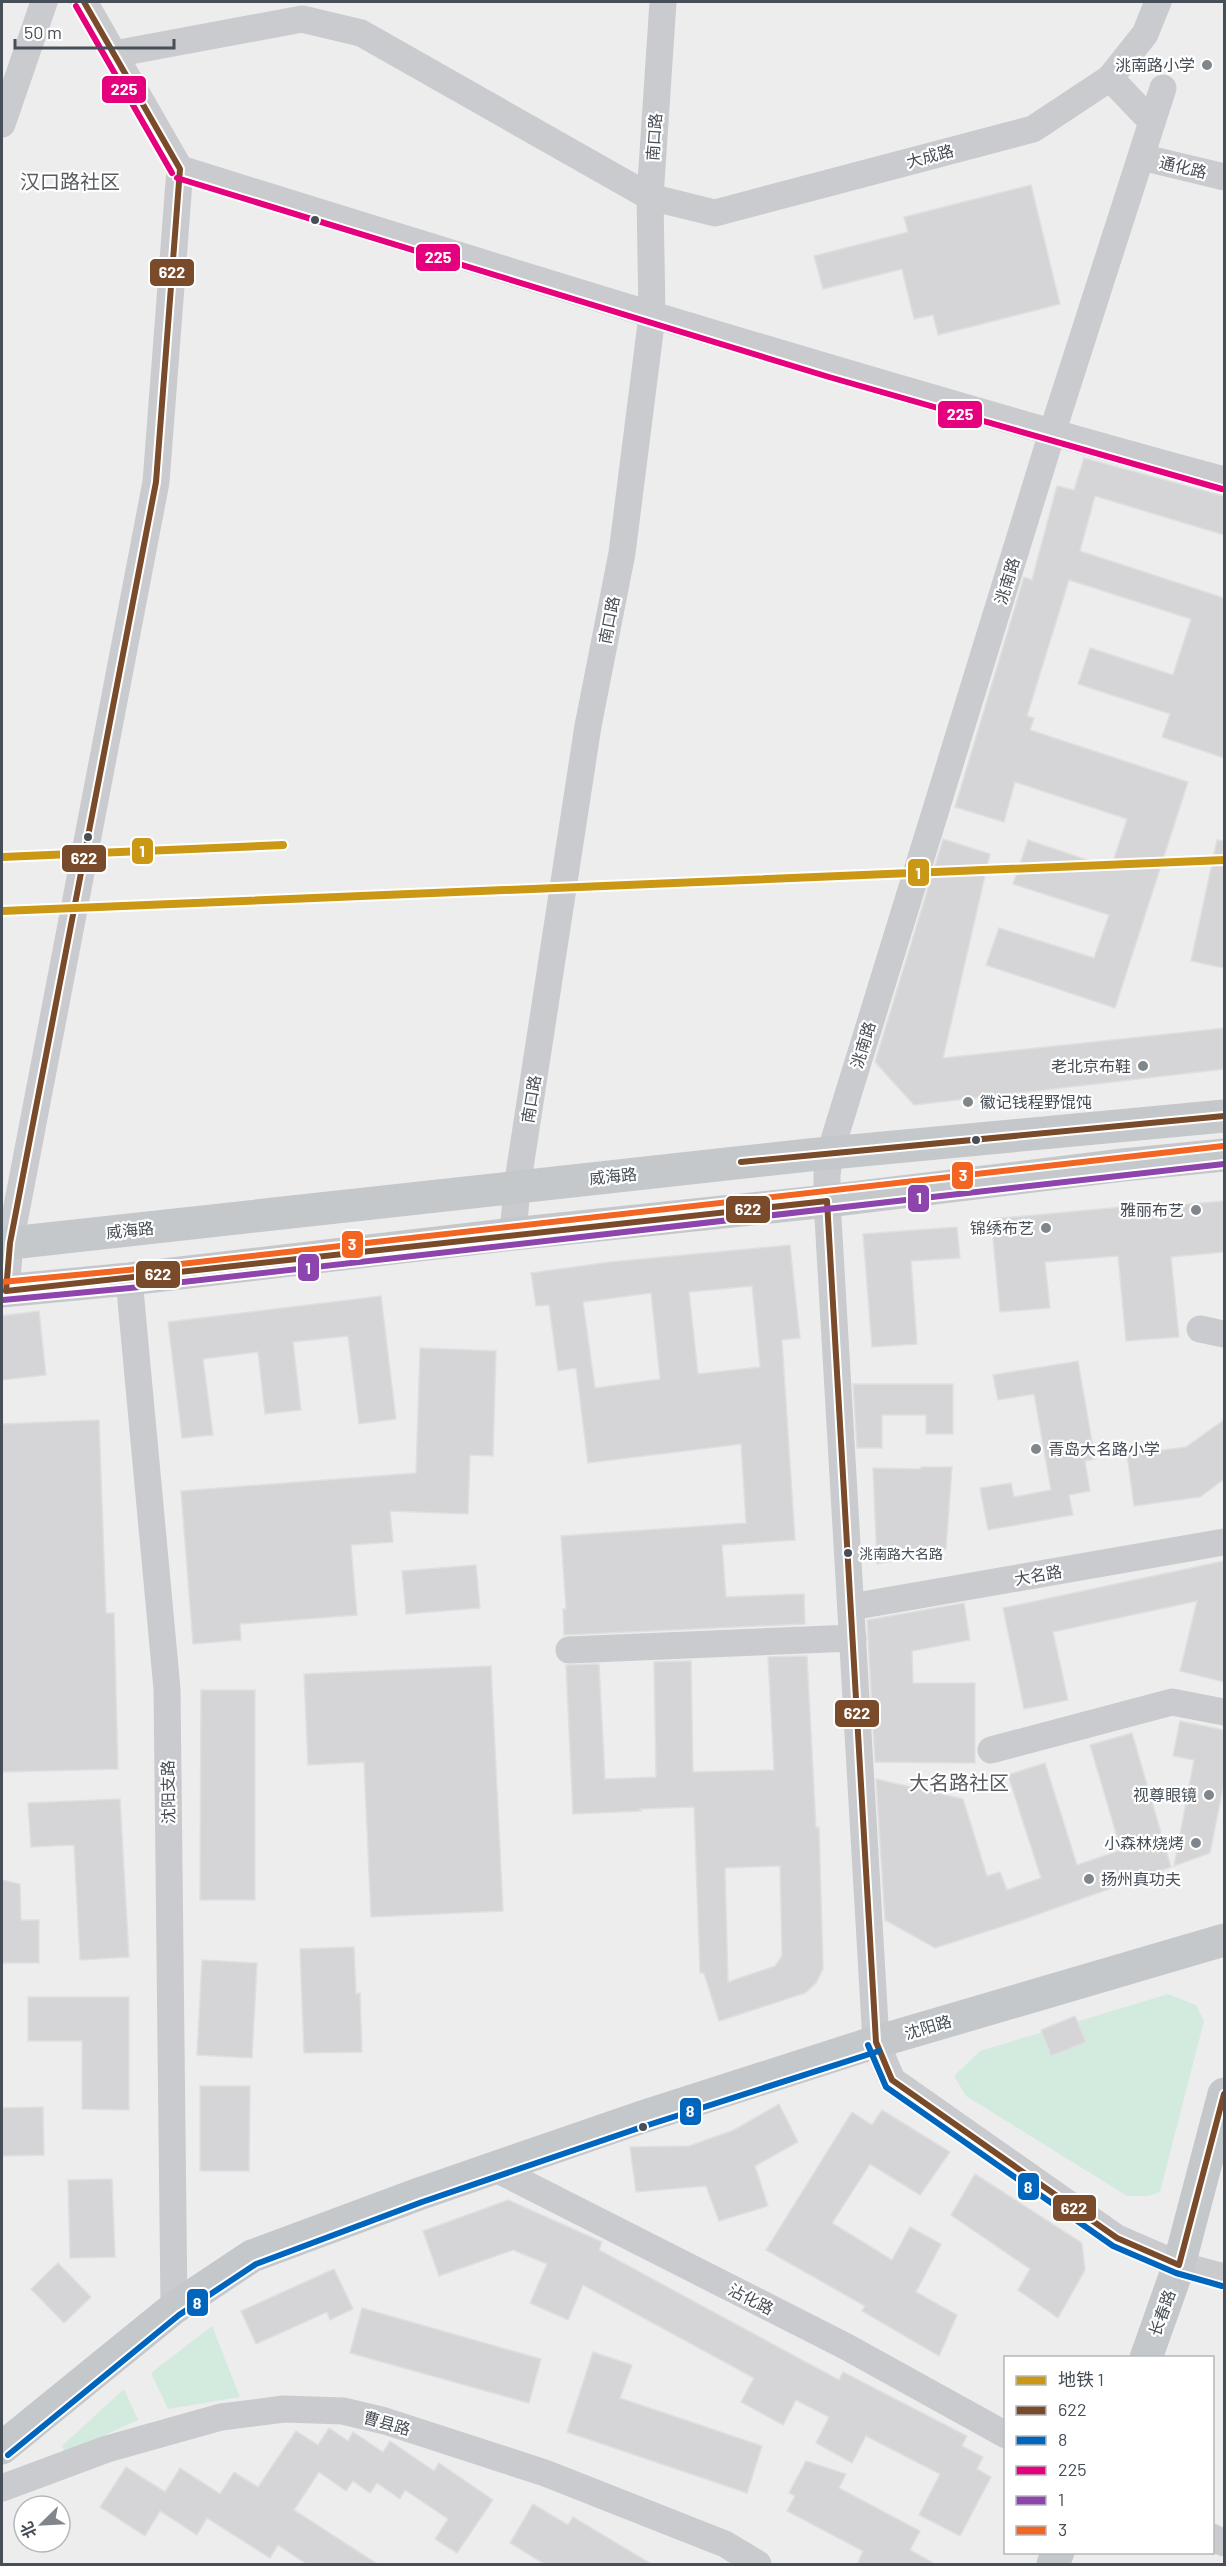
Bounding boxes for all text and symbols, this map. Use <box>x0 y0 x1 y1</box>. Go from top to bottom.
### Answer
scale bar <box>15 12 174 50</box>
text: 50 m <box>24 21 62 43</box>
place label: 洮南路小学 <box>1115 55 1195 74</box>
marker: 洮南路小学 <box>1200 58 1214 72</box>
line badge: 225 <box>101 75 147 104</box>
text: 225 <box>111 79 138 98</box>
street label: 南口路 <box>642 112 665 162</box>
street label: 大成路 <box>904 140 956 171</box>
street label: 通化路 <box>1158 152 1209 181</box>
district label: 汉口路社区 <box>20 169 120 193</box>
unlabelled marker <box>309 214 321 226</box>
line badge: 225 <box>415 243 461 272</box>
text: 225 <box>425 247 452 266</box>
line badge: 622 <box>149 258 195 287</box>
text: 622 <box>159 262 185 281</box>
line badge: 225 <box>937 400 983 429</box>
text: 225 <box>947 404 974 423</box>
street label: 洮南路 <box>990 555 1023 607</box>
street label: 南口路 <box>595 595 622 645</box>
unlabelled marker <box>82 831 94 843</box>
line badge: 1 <box>131 837 154 865</box>
text: 1 <box>139 841 145 860</box>
line badge: 622 <box>61 844 107 873</box>
text: 622 <box>71 848 97 867</box>
line badge: 1 <box>907 858 930 887</box>
text: 1 <box>915 863 921 882</box>
street label: 洮南路 <box>846 1019 879 1071</box>
place label: 老北京布鞋 <box>1051 1056 1131 1075</box>
marker: 老北京布鞋 <box>1136 1059 1150 1073</box>
street label: 南口路 <box>517 1074 544 1124</box>
place label: 徽记钱程野馄饨 <box>980 1092 1092 1111</box>
marker: 徽记钱程野馄饨 <box>961 1095 975 1109</box>
unlabelled marker <box>970 1134 982 1146</box>
line badge: 3 <box>951 1161 974 1190</box>
street label: 威海路 <box>588 1164 638 1187</box>
text: 3 <box>959 1165 967 1184</box>
line badge: 1 <box>907 1184 930 1213</box>
text: 1 <box>916 1188 922 1207</box>
line badge: 622 <box>725 1195 771 1224</box>
text: 622 <box>735 1199 761 1218</box>
place label: 雅丽布艺 <box>1120 1200 1184 1219</box>
marker: 雅丽布艺 <box>1189 1203 1203 1217</box>
street label: 威海路 <box>105 1218 155 1241</box>
place label: 锦绣布艺 <box>970 1218 1034 1237</box>
marker: 锦绣布艺 <box>1039 1221 1053 1235</box>
line badge: 3 <box>341 1230 364 1259</box>
text: 3 <box>348 1234 356 1253</box>
line badge: 1 <box>297 1253 320 1282</box>
text: 1 <box>305 1258 311 1277</box>
line badge: 622 <box>135 1260 181 1289</box>
text: 622 <box>145 1264 171 1283</box>
place label: 青岛大名路小学 <box>1048 1439 1160 1458</box>
marker: 青岛大名路小学 <box>1029 1442 1043 1456</box>
place label: 洮南路大名路 <box>859 1545 943 1562</box>
marker: 洮南路大名路 <box>842 1547 854 1559</box>
street label: 大名路 <box>1013 1561 1063 1588</box>
line badge: 622 <box>834 1699 880 1728</box>
text: 622 <box>844 1703 870 1722</box>
street label: 沈阳支路 <box>157 1760 178 1824</box>
district label: 大名路社区 <box>909 1770 1009 1794</box>
place label: 视尊眼镜 <box>1133 1785 1197 1804</box>
marker: 视尊眼镜 <box>1202 1788 1216 1802</box>
place label: 小森林烧烤 <box>1104 1833 1184 1852</box>
marker: 小森林烧烤 <box>1189 1836 1203 1850</box>
place label: 扬州真功夫 <box>1101 1869 1181 1888</box>
marker: 扬州真功夫 <box>1082 1872 1096 1886</box>
street label: 沈阳路 <box>902 2011 954 2042</box>
line badge: 8 <box>679 2097 702 2126</box>
text: 8 <box>686 2101 695 2120</box>
unlabelled marker <box>637 2121 649 2133</box>
line badge: 8 <box>1017 2172 1040 2201</box>
text: 8 <box>1024 2177 1033 2196</box>
line badge: 622 <box>1052 2194 1097 2222</box>
text: 622 <box>1061 2198 1087 2217</box>
street label: 沾化路 <box>726 2279 777 2318</box>
street label: 长春路 <box>1144 2287 1179 2339</box>
line badge: 8 <box>186 2288 209 2317</box>
text: 8 <box>193 2293 202 2312</box>
legend <box>1004 2356 1214 2554</box>
text: 地铁 1 <box>1058 2368 1104 2390</box>
text: 622 <box>1058 2398 1087 2420</box>
street label: 曹县路 <box>361 2407 413 2438</box>
text: 8 <box>1058 2428 1067 2450</box>
text: 225 <box>1058 2458 1087 2480</box>
text: 1 <box>1058 2488 1064 2510</box>
north arrow <box>12 2494 72 2554</box>
text: 3 <box>1058 2518 1067 2540</box>
text: 北 <box>16 2519 40 2541</box>

